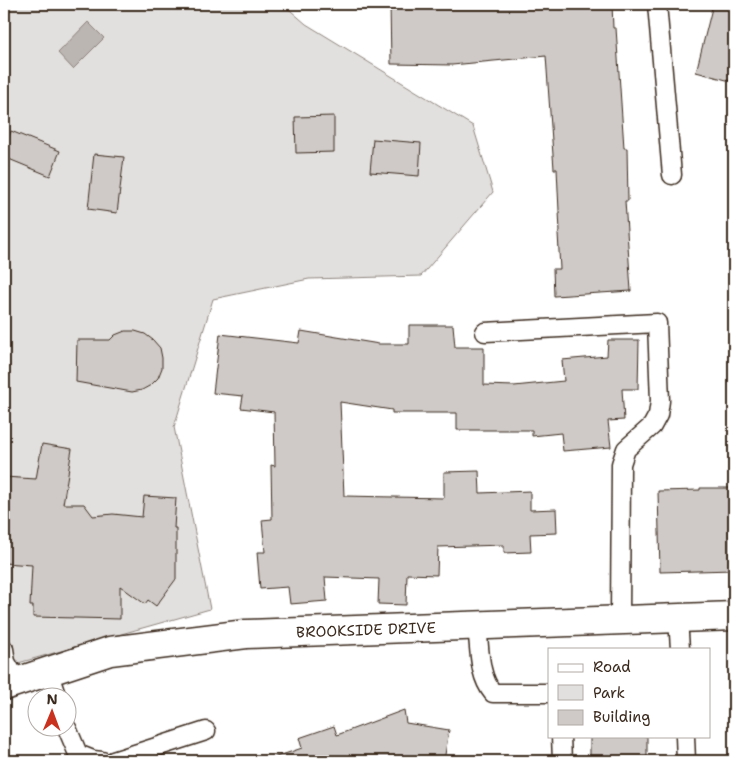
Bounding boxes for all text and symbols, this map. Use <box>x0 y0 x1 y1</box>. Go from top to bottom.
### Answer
street label: BROOKSIDE DRIVE <box>296 618 436 642</box>
legend <box>548 648 710 738</box>
text: Road <box>593 657 631 677</box>
text: Park <box>593 683 625 703</box>
north arrow <box>28 688 78 738</box>
text: N <box>47 690 58 708</box>
text: Building <box>593 707 650 727</box>

